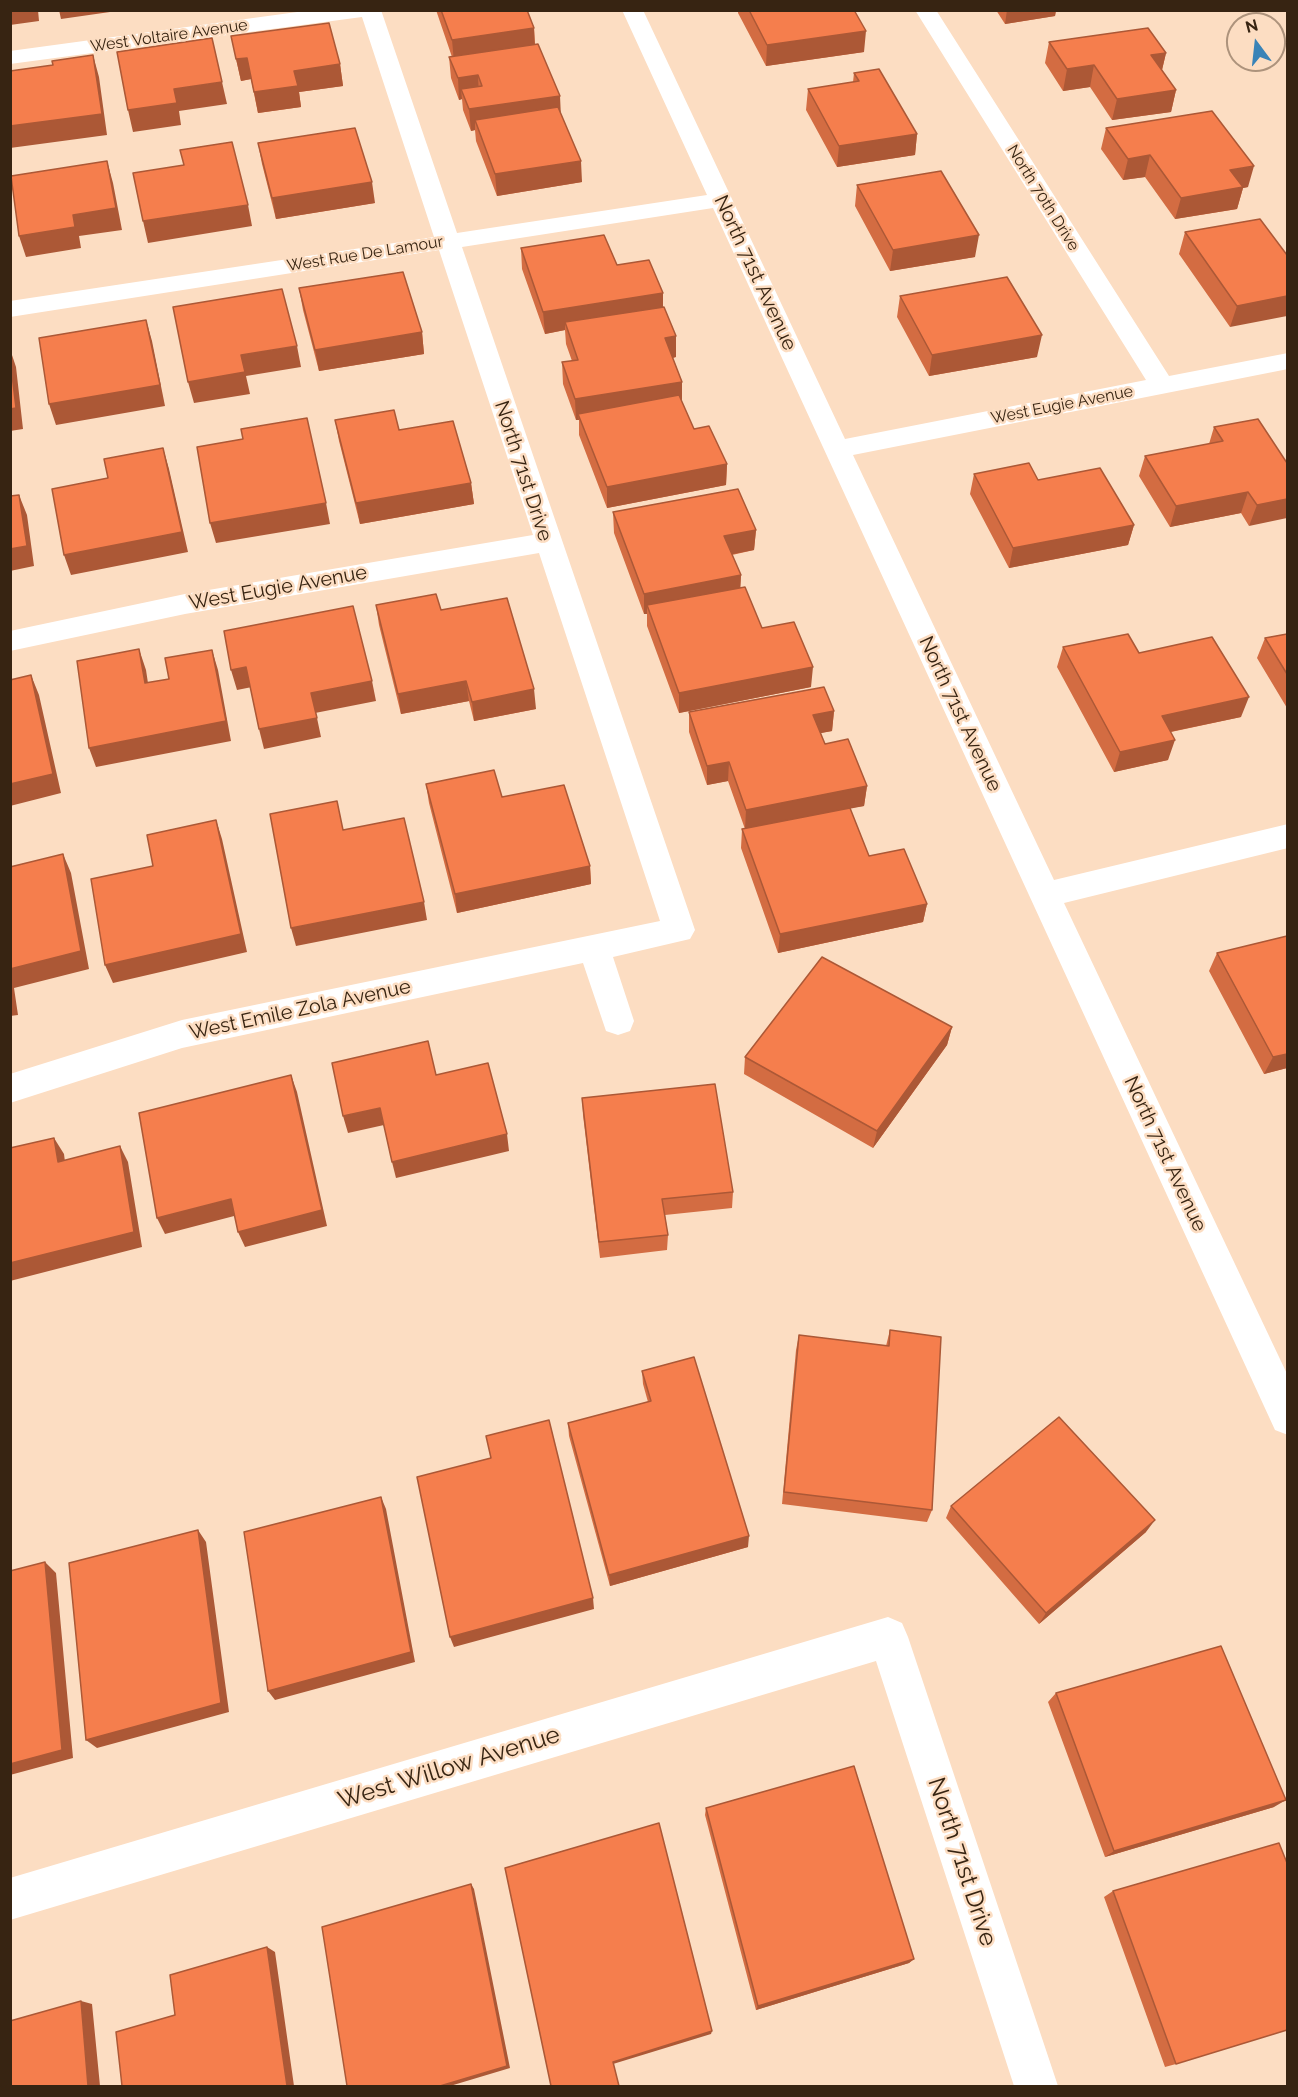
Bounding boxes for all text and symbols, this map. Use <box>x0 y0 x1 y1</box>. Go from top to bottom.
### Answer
north arrow <box>1226 12 1286 72</box>
street label: West Voltaire Avenue <box>89 15 249 57</box>
text: N <box>1243 15 1260 37</box>
street label: North 70th Drive <box>1003 141 1083 255</box>
street label: North 71st Avenue <box>709 192 801 354</box>
street label: West Rue De Lamour <box>286 232 444 276</box>
street label: West Eugie Avenue <box>989 382 1135 428</box>
street label: North 71st Drive <box>489 398 557 544</box>
street label: West Eugie Avenue <box>187 561 369 615</box>
street label: North 71st Avenue <box>914 633 1006 795</box>
street label: West Emile Zola Avenue <box>187 975 413 1045</box>
street label: North 71st Avenue <box>1119 1073 1211 1235</box>
street label: West Willow Avenue <box>335 1721 563 1815</box>
street label: North 71st Drive <box>921 1774 1003 1950</box>

